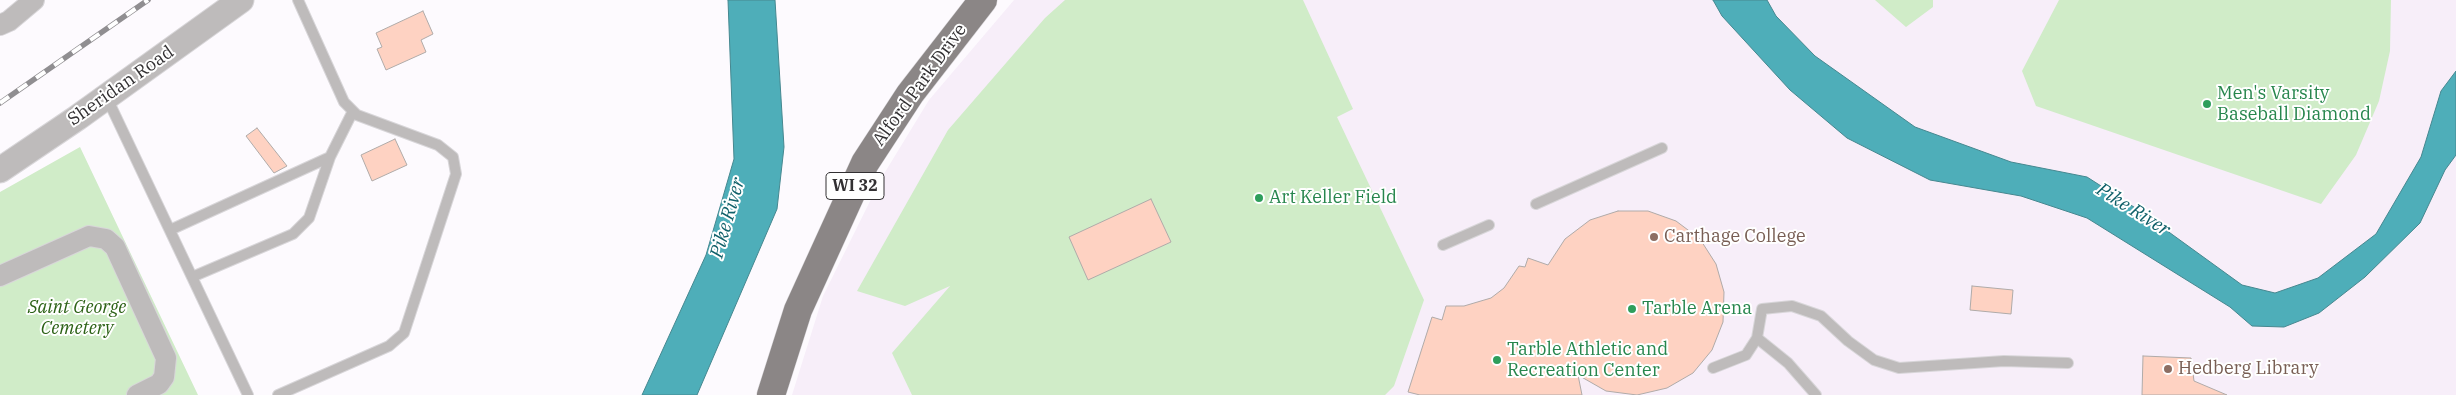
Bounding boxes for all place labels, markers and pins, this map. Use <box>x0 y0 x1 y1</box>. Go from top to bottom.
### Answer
place label: Men's Varsity Baseball Diamond <box>2217 83 2371 126</box>
marker: Men's Varsity Baseball Diamond <box>2201 98 2213 110</box>
place label: Art Keller Field <box>1269 187 1397 209</box>
marker: Art Keller Field <box>1253 192 1265 204</box>
place label: Carthage College <box>1664 226 1806 248</box>
marker: Carthage College <box>1648 231 1660 243</box>
place label: Tarble Arena <box>1642 298 1752 320</box>
marker: Tarble Arena <box>1626 303 1638 315</box>
place label: Tarble Athletic and Recreation Center <box>1507 339 1668 382</box>
marker: Tarble Athletic and Recreation Center <box>1491 354 1503 366</box>
place label: Hedberg Library <box>2178 358 2319 380</box>
marker: Hedberg Library <box>2162 363 2174 375</box>

